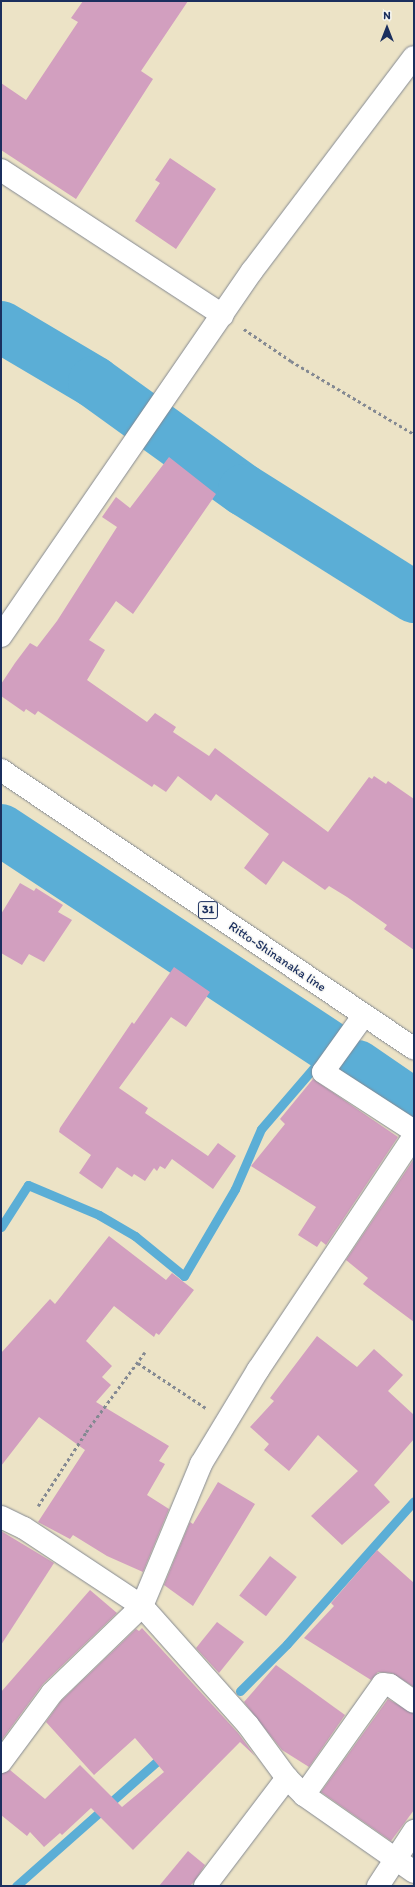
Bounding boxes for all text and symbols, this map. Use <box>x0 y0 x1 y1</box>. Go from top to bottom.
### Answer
north arrow <box>367 8 407 48</box>
text: N <box>383 9 391 22</box>
road number: 31 <box>197 900 219 920</box>
street label: Ritto-Shinanaka line <box>225 919 329 995</box>

